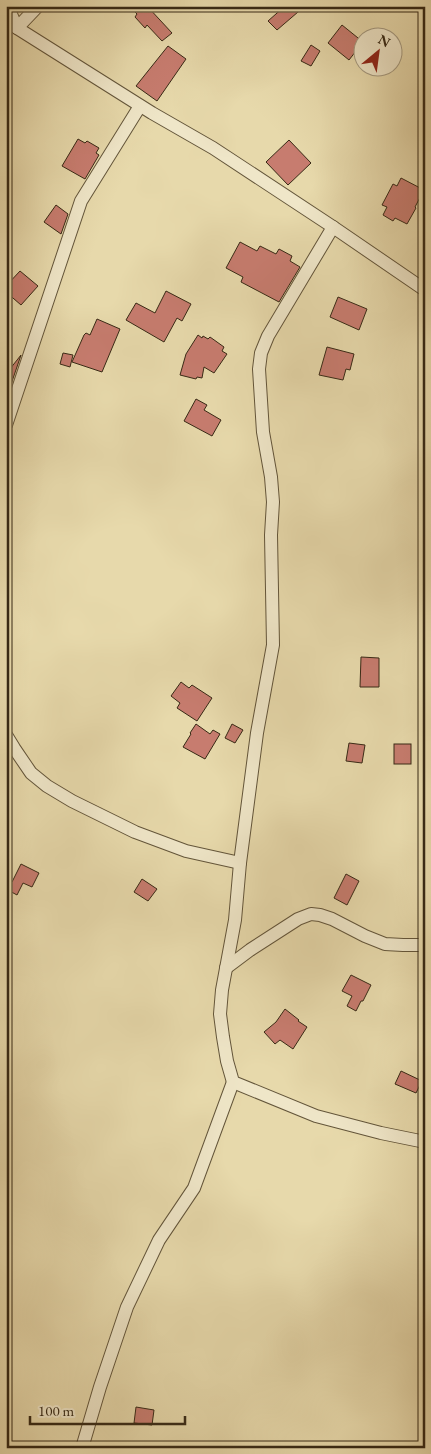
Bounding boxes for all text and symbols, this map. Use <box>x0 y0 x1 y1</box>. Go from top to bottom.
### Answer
north arrow <box>354 28 404 78</box>
text: N <box>375 30 394 52</box>
scale bar <box>30 1394 185 1426</box>
text: 100 m <box>38 1401 75 1420</box>

